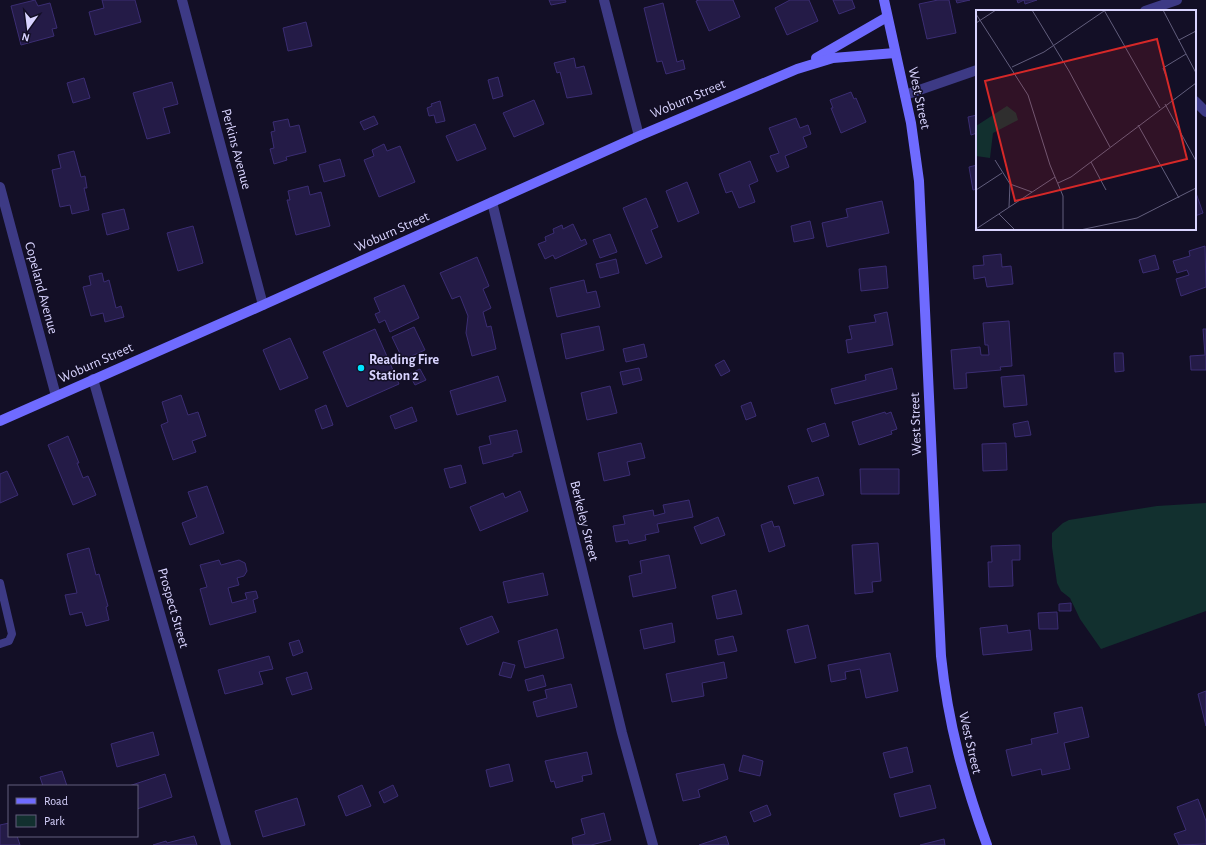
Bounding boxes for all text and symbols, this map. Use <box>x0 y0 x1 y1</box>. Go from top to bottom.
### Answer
north arrow <box>8 8 48 48</box>
inset map <box>976 10 1196 230</box>
text: N <box>21 31 31 43</box>
street label: West Street <box>906 66 933 131</box>
street label: Woburn Street <box>648 77 728 121</box>
street label: Perkins Avenue <box>218 107 254 191</box>
street label: Woburn Street <box>353 209 432 255</box>
street label: Copeland Avenue <box>22 240 60 336</box>
street label: Woburn Street <box>57 340 136 386</box>
place label: Reading Fire Station 2 <box>369 353 440 383</box>
marker: Reading Fire Station 2 <box>356 363 366 373</box>
street label: West Street <box>908 392 924 456</box>
street label: Berkeley Street <box>567 479 601 563</box>
street label: Prospect Street <box>155 566 191 650</box>
street label: West Street <box>956 711 984 776</box>
legend <box>8 785 138 837</box>
text: Road <box>44 795 68 807</box>
text: Park <box>44 815 65 827</box>

